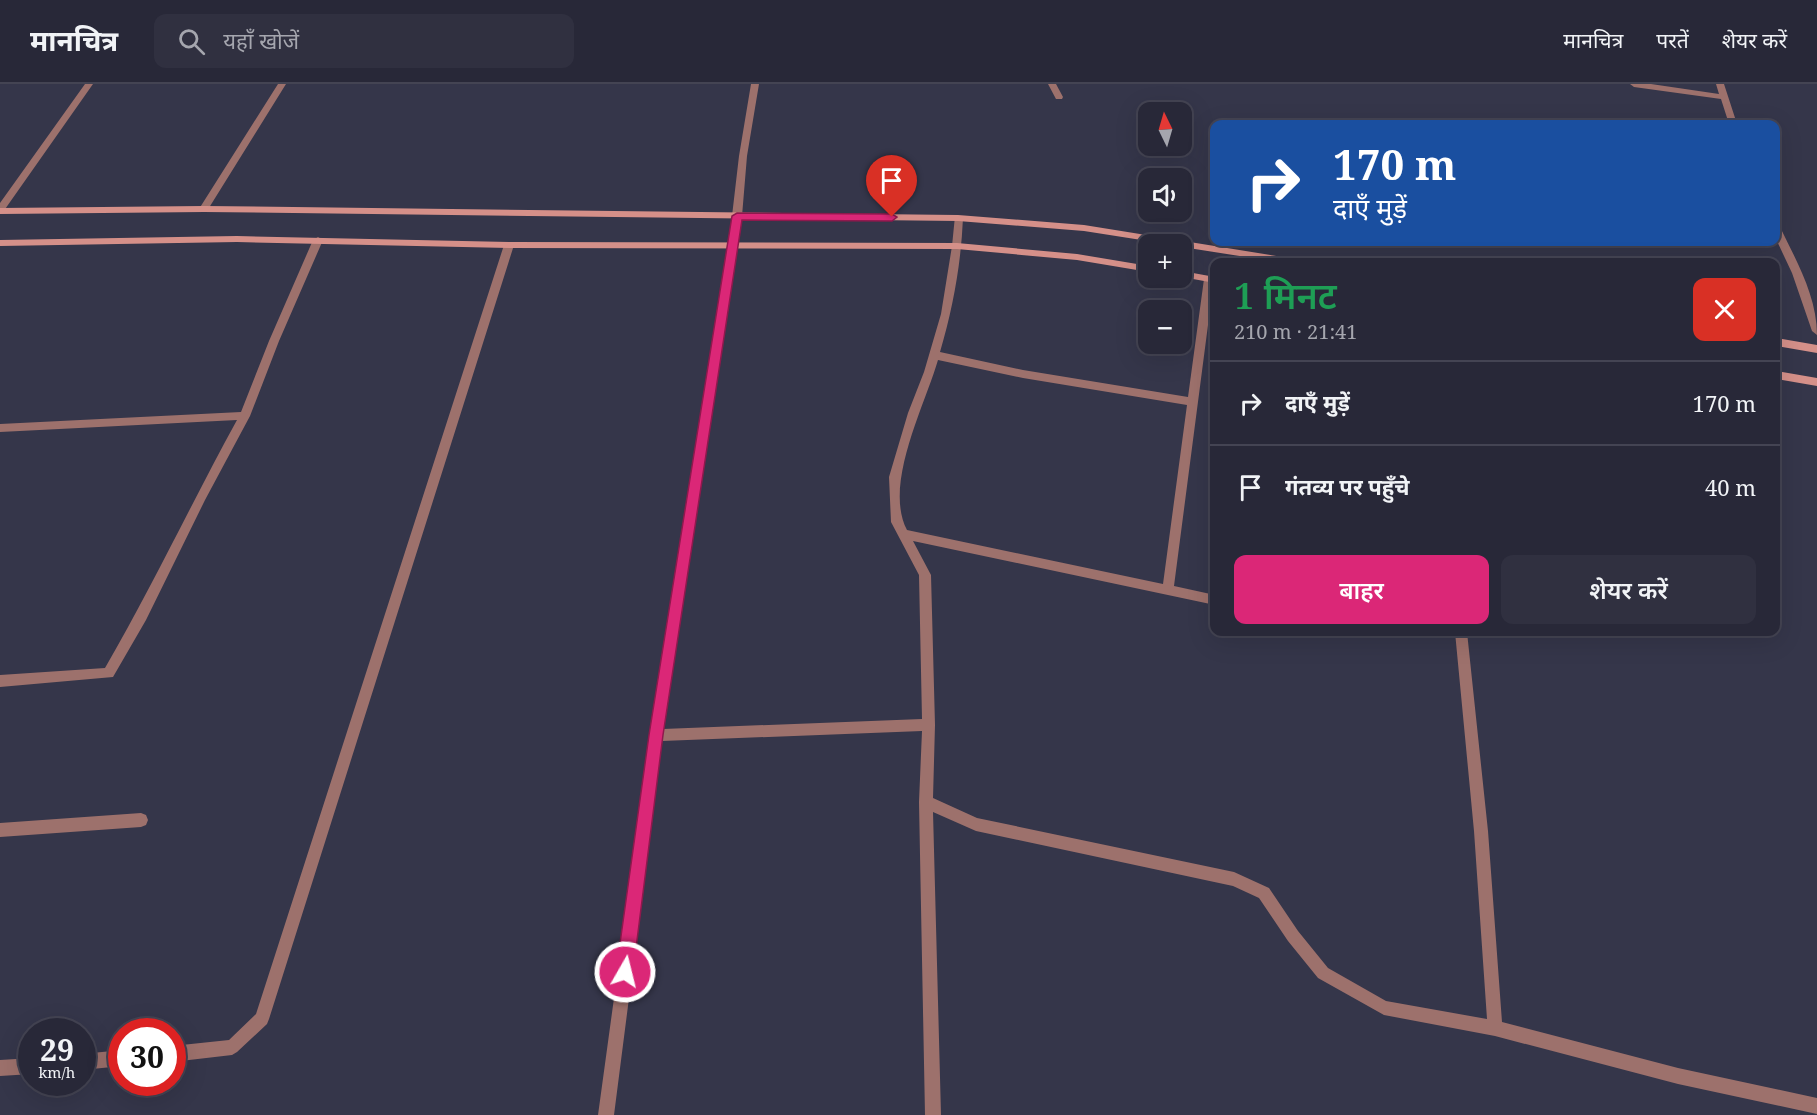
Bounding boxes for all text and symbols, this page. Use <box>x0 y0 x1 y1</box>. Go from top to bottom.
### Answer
search box <box>154 14 574 68</box>
text: मानचित्र <box>30 21 118 59</box>
icon: search <box>175 25 208 58</box>
text: यहाँ खोजें <box>223 25 299 55</box>
text: मानचित्र <box>1563 26 1623 54</box>
text: परतें <box>1656 26 1689 54</box>
text: शेयर करें <box>1722 26 1787 54</box>
north arrow <box>1138 102 1192 156</box>
map controls <box>1138 102 1192 354</box>
text: 170 m <box>1333 135 1457 192</box>
icon: right <box>1234 144 1312 222</box>
pin <box>866 155 917 217</box>
icon: arrive <box>875 164 908 197</box>
button: sound <box>1138 168 1192 222</box>
text: दाएँ मुड़ें <box>1333 189 1407 226</box>
button: + <box>1138 234 1192 288</box>
text: 1 मिनट <box>1234 271 1337 320</box>
button: close <box>1693 278 1756 341</box>
button: − <box>1138 300 1192 354</box>
text: 210 m · 21:41 <box>1234 318 1357 345</box>
icon: right <box>1234 387 1267 420</box>
text: दाएँ मुड़ें <box>1285 387 1350 417</box>
text: 170 m <box>1693 388 1756 418</box>
icon: arrive <box>1234 471 1267 504</box>
text: गंतव्य पर पहुँचे <box>1285 471 1410 501</box>
text: 40 m <box>1705 472 1756 502</box>
button: बाहर <box>1234 555 1489 624</box>
button: शेयर करें <box>1501 555 1756 624</box>
position arrow <box>593 940 657 1004</box>
speed limit sign: 30 <box>108 1018 186 1096</box>
text: 29 <box>40 1029 74 1070</box>
text: km/h <box>39 1062 75 1082</box>

